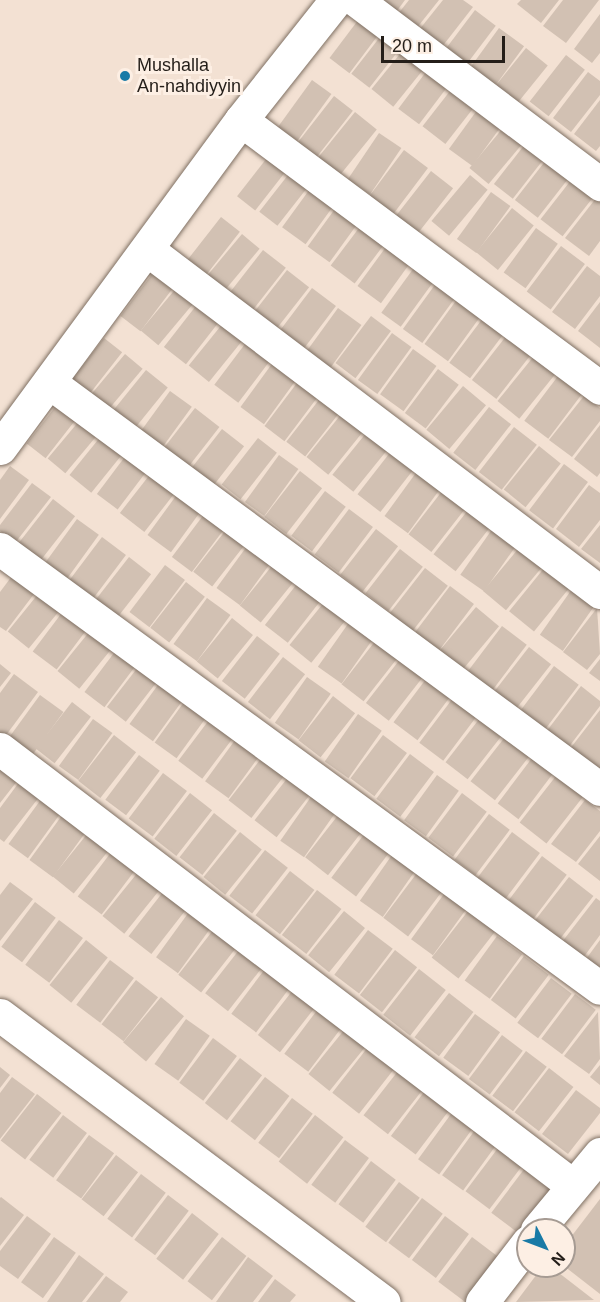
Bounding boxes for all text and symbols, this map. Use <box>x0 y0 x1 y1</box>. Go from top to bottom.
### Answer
scale bar <box>384 24 508 62</box>
text: 20 m <box>392 36 432 56</box>
place label: Mushalla An-nahdiyyin <box>137 55 241 98</box>
marker: Mushalla An-nahdiyyin <box>118 69 132 83</box>
north arrow <box>516 1218 576 1278</box>
text: N <box>548 1249 568 1269</box>

